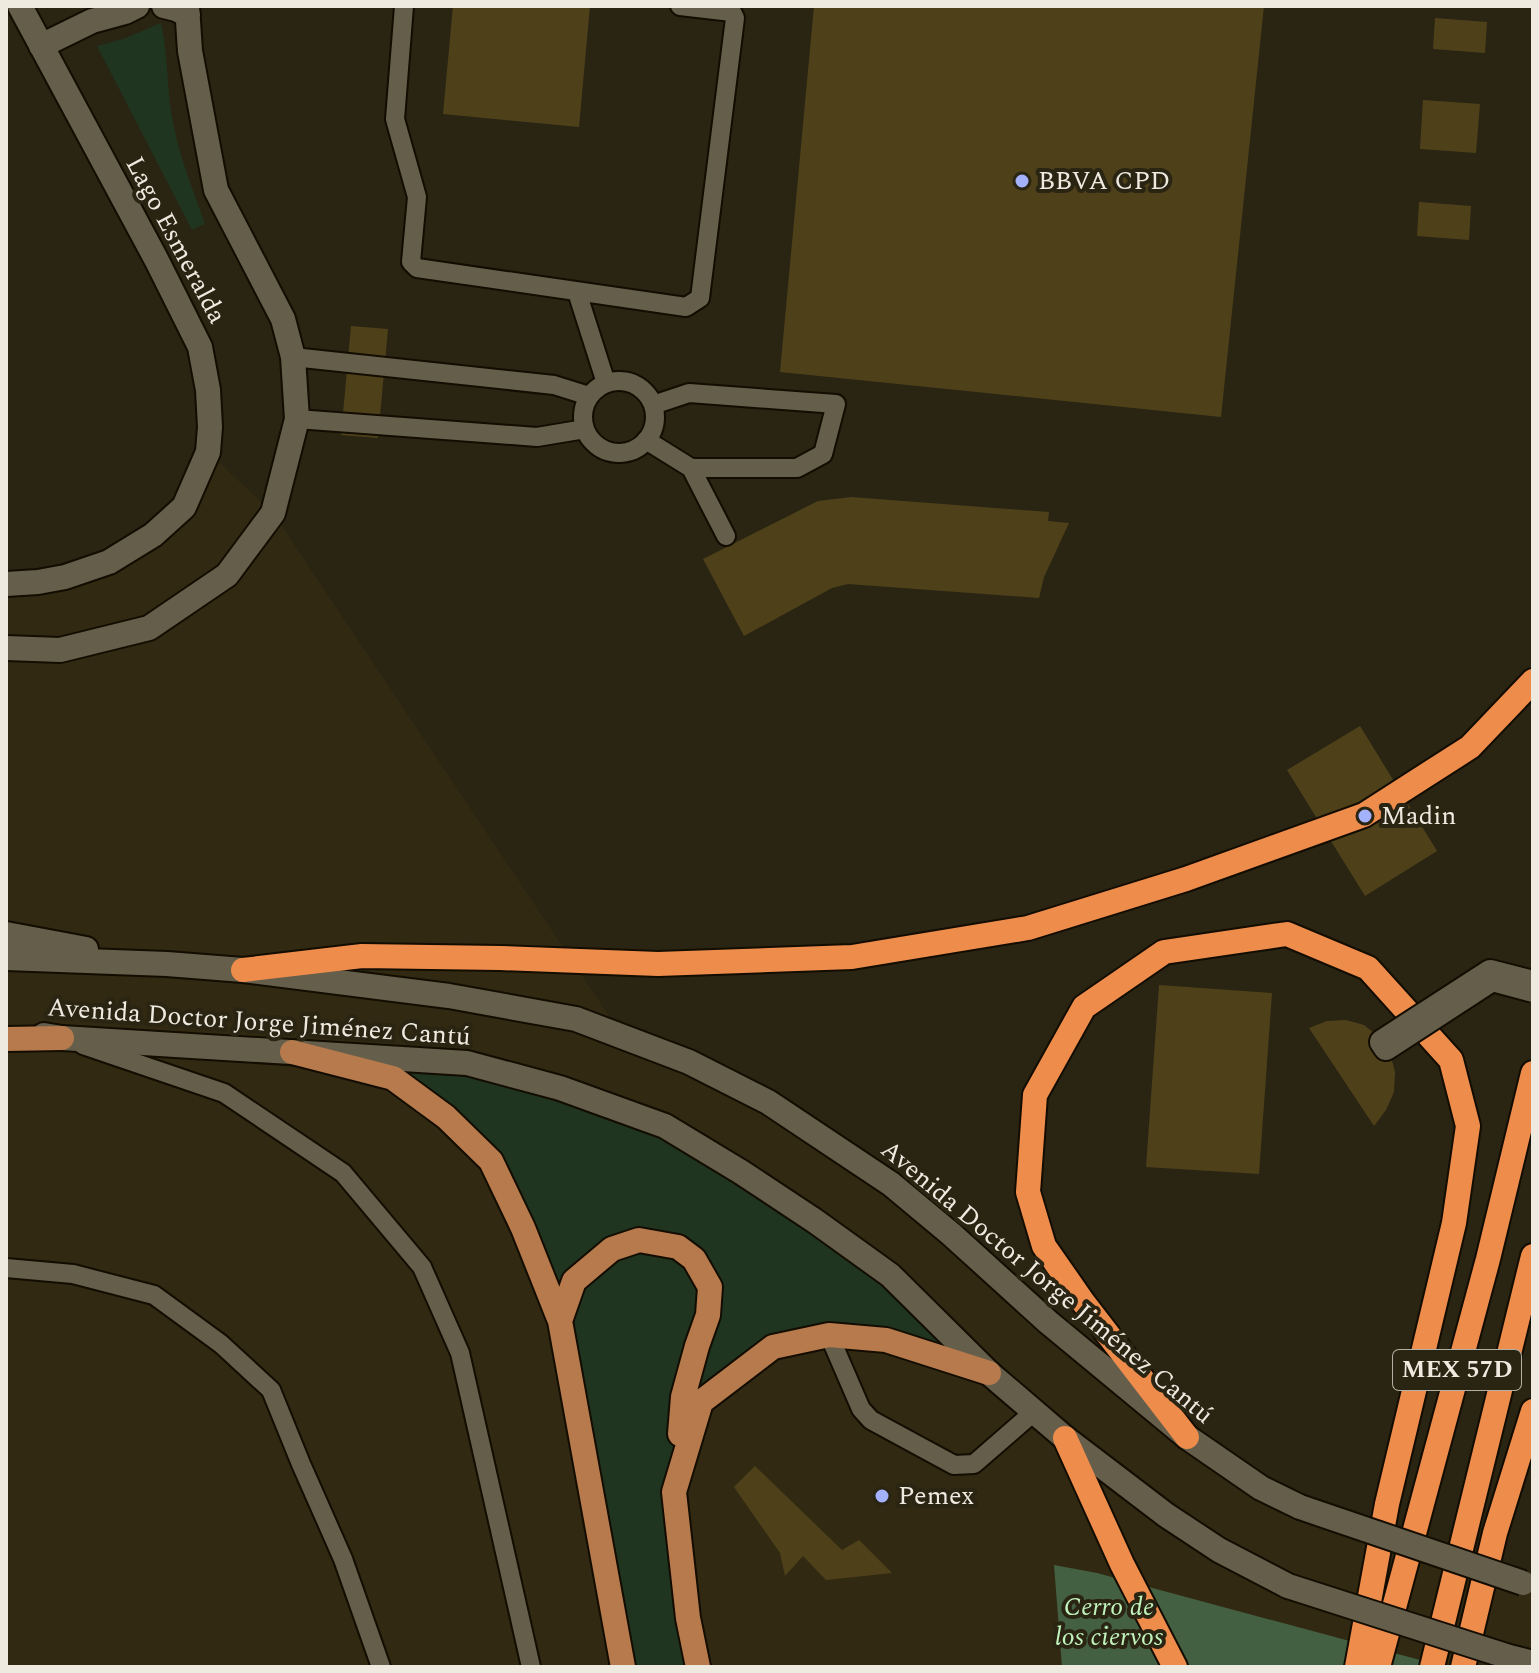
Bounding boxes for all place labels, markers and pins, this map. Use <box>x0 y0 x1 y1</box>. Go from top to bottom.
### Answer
place label: BBVA CPD <box>1038 161 1170 201</box>
marker: BBVA CPD <box>1013 172 1031 190</box>
place label: Madin <box>1381 796 1456 836</box>
marker: Madin <box>1356 807 1374 825</box>
place label: Pemex <box>898 1476 974 1516</box>
marker: Pemex <box>873 1487 891 1505</box>

